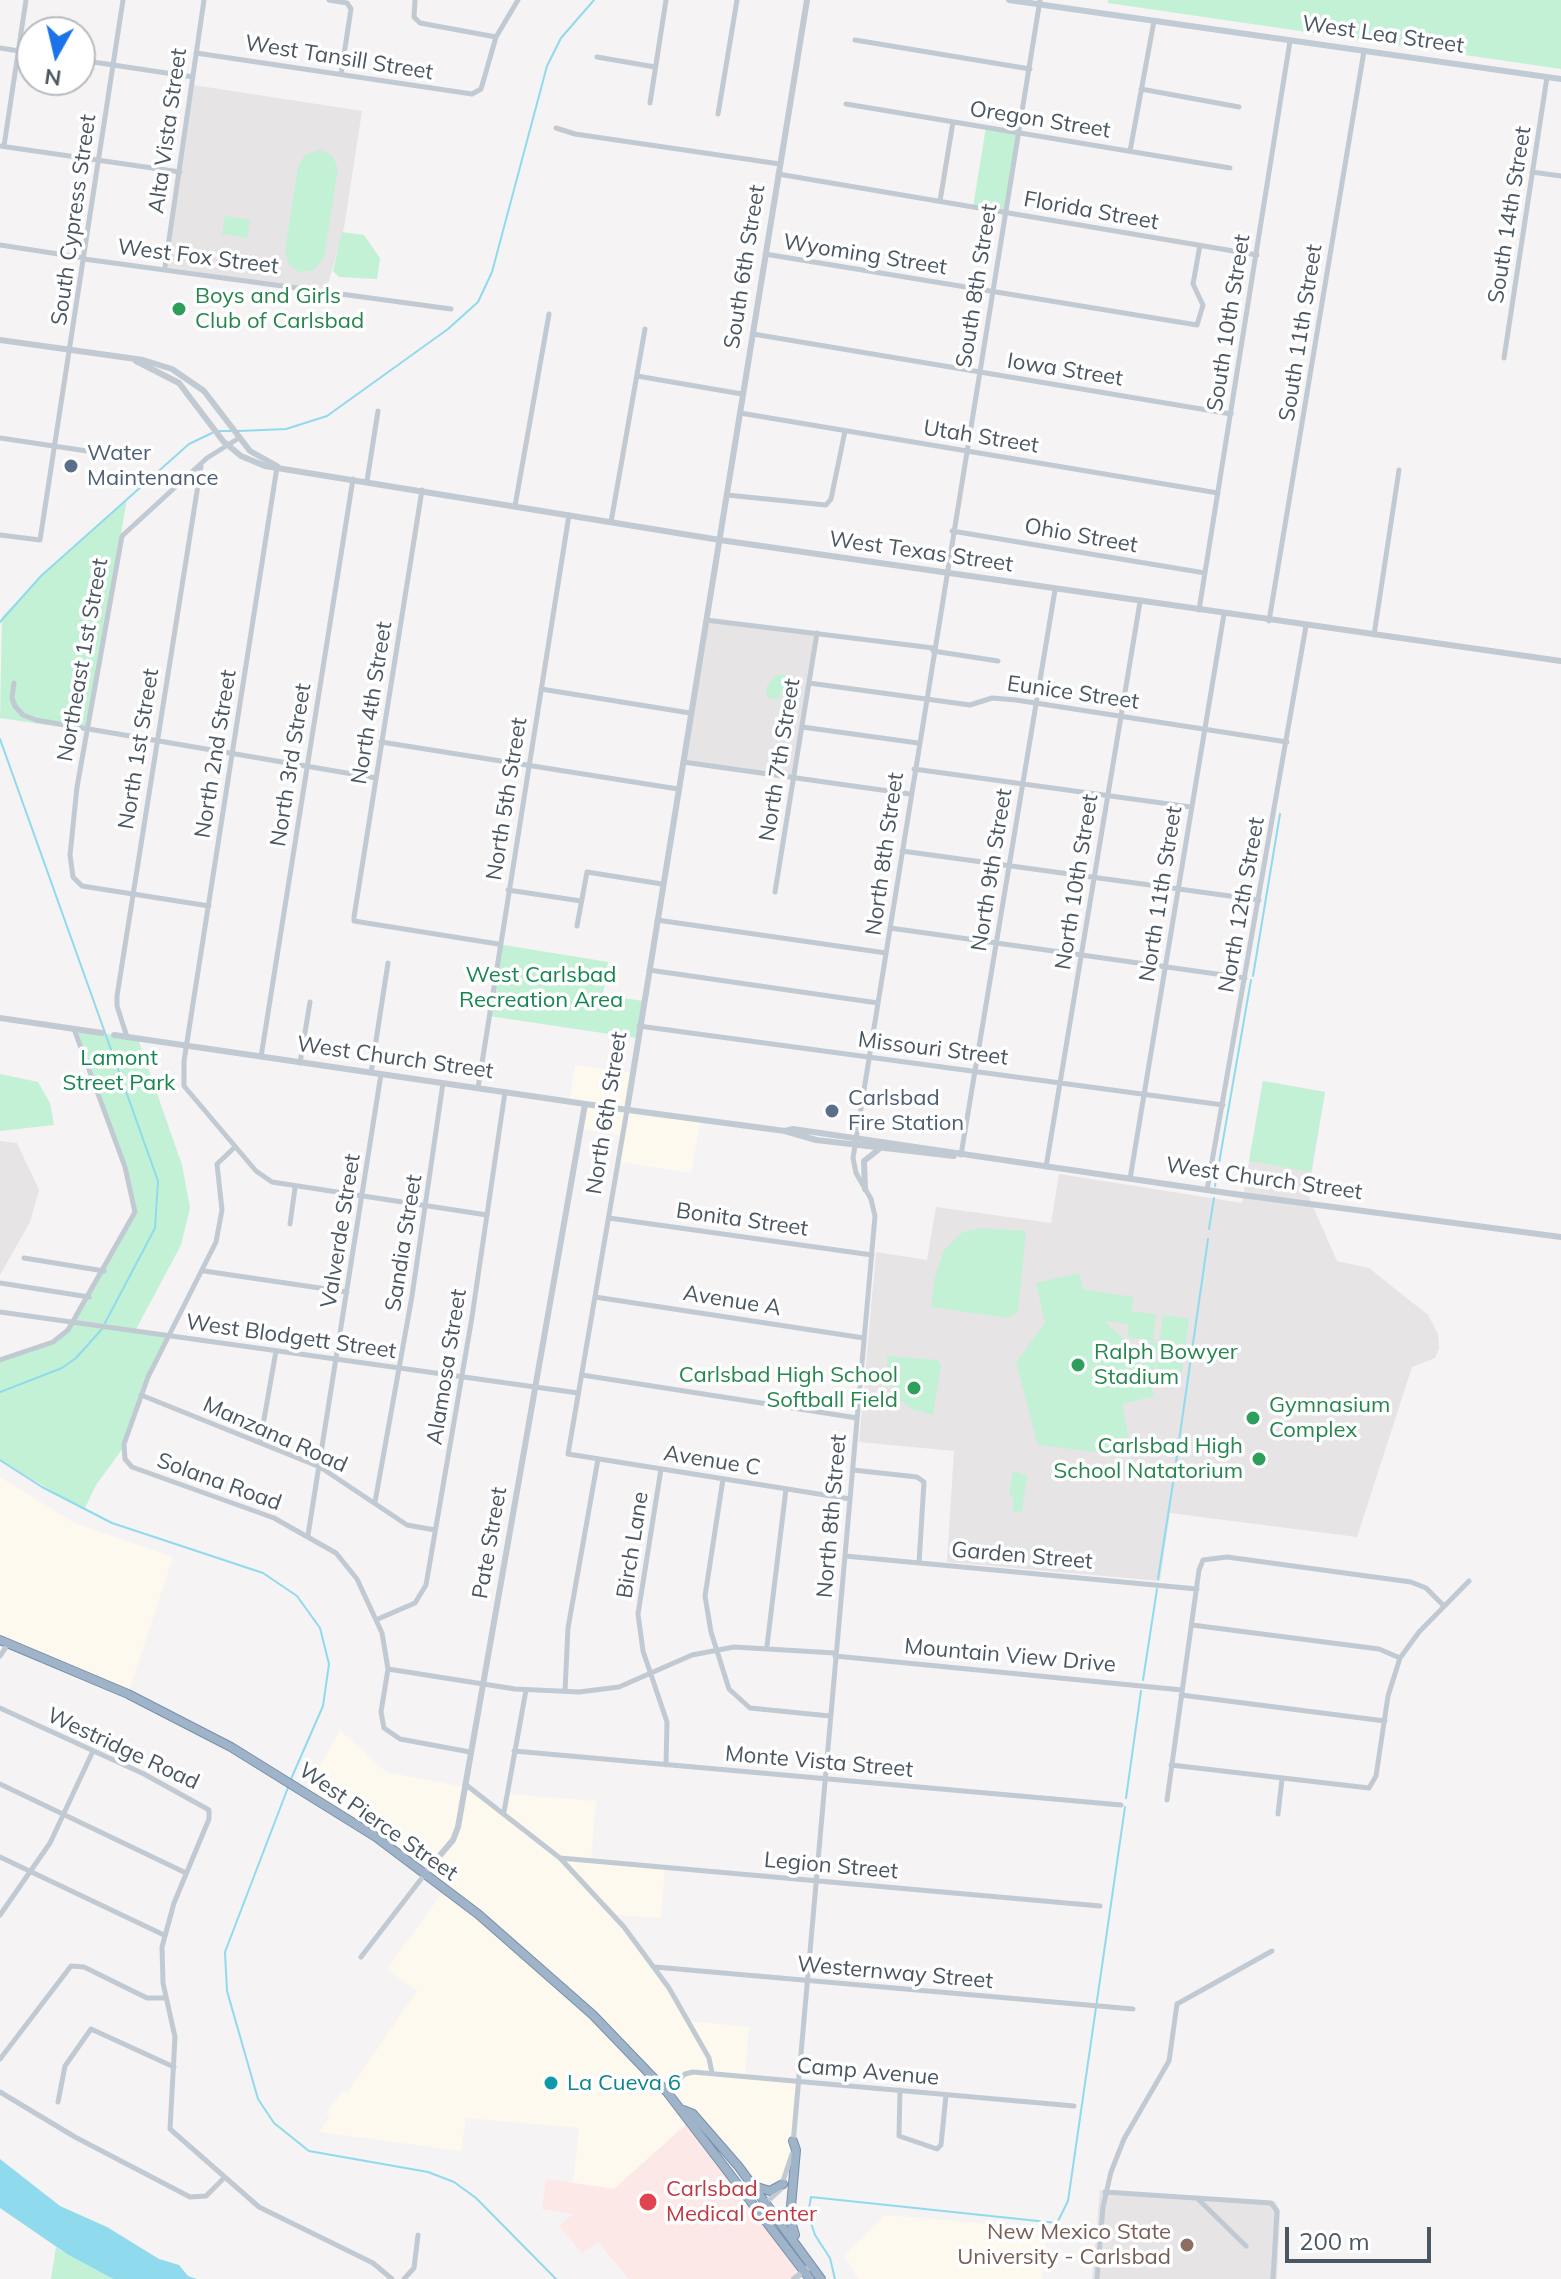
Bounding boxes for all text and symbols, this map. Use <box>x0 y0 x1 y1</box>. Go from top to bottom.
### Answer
street label: West Lea Street <box>1300 11 1466 59</box>
north arrow <box>16 16 96 96</box>
street label: West Tansill Street <box>243 30 435 86</box>
street label: Alta Vista Street <box>143 47 193 215</box>
text: N <box>43 63 63 93</box>
street label: Oregon Street <box>968 96 1112 144</box>
street label: South Cypress Street <box>46 113 102 327</box>
street label: South 14th Street <box>1483 125 1537 305</box>
street label: South 6th Street <box>719 183 771 351</box>
street label: Florida Street <box>1022 186 1160 236</box>
street label: South 8th Street <box>951 202 1003 370</box>
street label: Wyoming Street <box>781 229 949 281</box>
street label: South 10th Street <box>1202 233 1256 413</box>
street label: West Fox Street <box>116 234 280 280</box>
street label: South 11th Street <box>1274 243 1328 423</box>
place label: Boys and Girls Club of Carlsbad <box>195 283 364 334</box>
marker: Boys and Girls Club of Carlsbad <box>170 300 188 318</box>
street label: Iowa Street <box>1005 348 1125 392</box>
street label: Utah Street <box>921 415 1041 459</box>
place label: Water Maintenance <box>87 440 218 492</box>
marker: Water Maintenance <box>62 457 80 475</box>
street label: Ohio Street <box>1022 513 1140 559</box>
street label: West Texas Street <box>827 526 1015 578</box>
street label: Northeast 1st Street <box>52 556 114 764</box>
street label: North 4th Street <box>346 620 398 786</box>
street label: North 1st Street <box>113 667 165 831</box>
street label: North 2nd Street <box>190 668 242 840</box>
street label: Eunice Street <box>1005 671 1141 715</box>
street label: North 7th Street <box>754 677 806 843</box>
street label: North 3rd Street <box>265 682 317 848</box>
street label: North 5th Street <box>481 716 533 882</box>
street label: North 8th Street <box>860 771 910 937</box>
street label: North 9th Street <box>966 787 1018 953</box>
street label: North 10th Street <box>1050 792 1104 972</box>
street label: North 11th Street <box>1134 804 1188 984</box>
street label: North 12th Street <box>1214 815 1270 995</box>
park label: West Carlsbad Recreation Area <box>459 962 623 1014</box>
street label: Missouri Street <box>856 1027 1010 1071</box>
street label: North 6th Street <box>581 1030 633 1196</box>
street label: West Church Street <box>295 1031 495 1085</box>
park label: Lamont Street Park <box>63 1045 175 1096</box>
place label: Carlsbad Fire Station <box>848 1085 964 1136</box>
marker: Carlsbad Fire Station <box>823 1102 841 1120</box>
street label: Valverde Street <box>316 1152 366 1310</box>
street label: West Church Street <box>1164 1152 1364 1206</box>
street label: Sandia Street <box>380 1173 428 1313</box>
street label: Bonita Street <box>674 1198 810 1242</box>
street label: Avenue A <box>681 1280 783 1322</box>
street label: Alamosa Street <box>422 1287 472 1447</box>
street label: West Blodgett Street <box>184 1309 398 1365</box>
place label: Ralph Bowyer Stadium <box>1094 1339 1238 1390</box>
marker: Ralph Bowyer Stadium <box>1069 1356 1087 1374</box>
place label: Carlsbad High School Softball Field <box>679 1362 898 1414</box>
marker: Carlsbad High School Softball Field <box>905 1379 923 1397</box>
street label: Manzana Road <box>199 1391 351 1479</box>
place label: Gymnasium Complex <box>1269 1392 1390 1444</box>
marker: Gymnasium Complex <box>1244 1409 1262 1427</box>
street label: North 8th Street <box>812 1433 852 1599</box>
place label: Carlsbad High School Natatorium <box>1053 1433 1243 1484</box>
street label: Avenue C <box>662 1440 762 1482</box>
street label: Solana Road <box>153 1447 285 1517</box>
marker: Carlsbad High School Natatorium <box>1250 1450 1268 1468</box>
street label: Pate Street <box>467 1485 513 1601</box>
street label: Birch Lane <box>612 1490 654 1600</box>
street label: Garden Street <box>950 1537 1094 1575</box>
street label: Mountain View Drive <box>903 1634 1117 1678</box>
street label: Westridge Road <box>43 1702 203 1796</box>
street label: Monte Vista Street <box>724 1741 914 1783</box>
street label: West Pierce Street <box>293 1757 463 1887</box>
street label: Legion Street <box>763 1847 899 1885</box>
street label: Westernway Street <box>796 1951 994 1995</box>
street label: Camp Avenue <box>796 2053 940 2091</box>
place label: La Cueva 6 <box>567 2070 681 2096</box>
marker: La Cueva 6 <box>542 2074 560 2092</box>
place label: Carlsbad Medical Center <box>666 2176 817 2228</box>
marker: Carlsbad Medical Center <box>637 2191 659 2213</box>
scale bar <box>1289 2211 1435 2261</box>
place label: New Mexico State University - Carlsbad <box>957 2219 1171 2270</box>
text: 200 m <box>1299 2226 1370 2256</box>
marker: New Mexico State University - Carlsbad <box>1178 2236 1196 2254</box>

